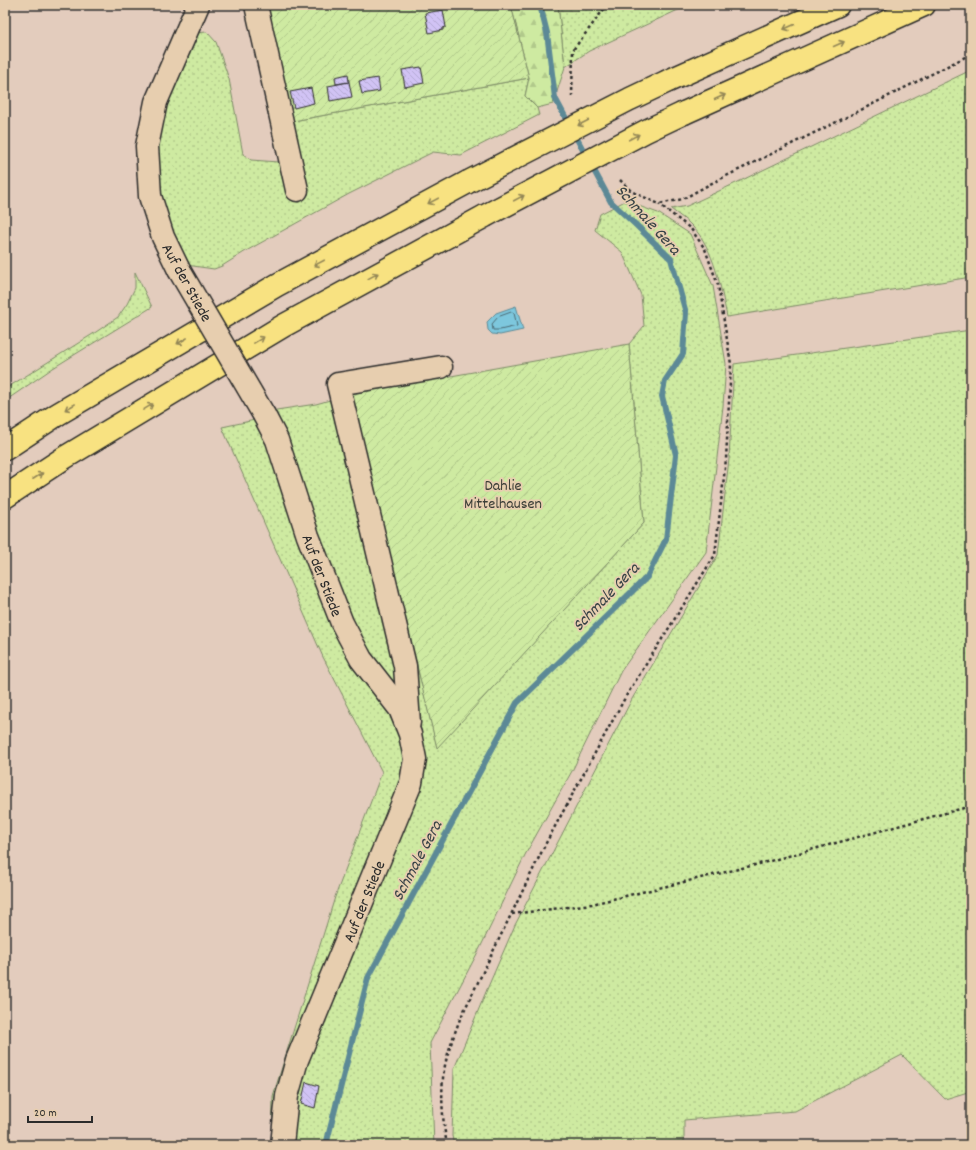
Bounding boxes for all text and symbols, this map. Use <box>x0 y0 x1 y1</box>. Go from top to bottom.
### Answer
one-way arrow <box>784 24 796 31</box>
one-way arrow <box>832 40 844 47</box>
one-way arrow <box>714 93 726 100</box>
one-way arrow <box>577 120 589 127</box>
one-way arrow <box>628 133 640 141</box>
water label: Schmale Gera <box>609 180 686 262</box>
one-way arrow <box>513 193 525 201</box>
one-way arrow <box>427 198 439 205</box>
street label: Auf der Stiede <box>155 240 217 327</box>
one-way arrow <box>313 260 325 267</box>
one-way arrow <box>367 272 379 280</box>
one-way arrow <box>253 335 265 343</box>
one-way arrow <box>176 338 188 346</box>
one-way arrow <box>142 403 154 411</box>
one-way arrow <box>64 404 76 412</box>
one-way arrow <box>32 472 43 480</box>
park label: Dahlie Mittelhausen <box>464 475 542 516</box>
street label: Auf der Stiede <box>294 531 347 620</box>
water label: Schmale Gera <box>568 558 647 638</box>
water label: Schmale Gera <box>388 816 450 906</box>
street label: Auf der Stiede <box>338 858 392 946</box>
scale bar <box>28 1098 92 1124</box>
text: 20 m <box>34 1105 57 1122</box>

